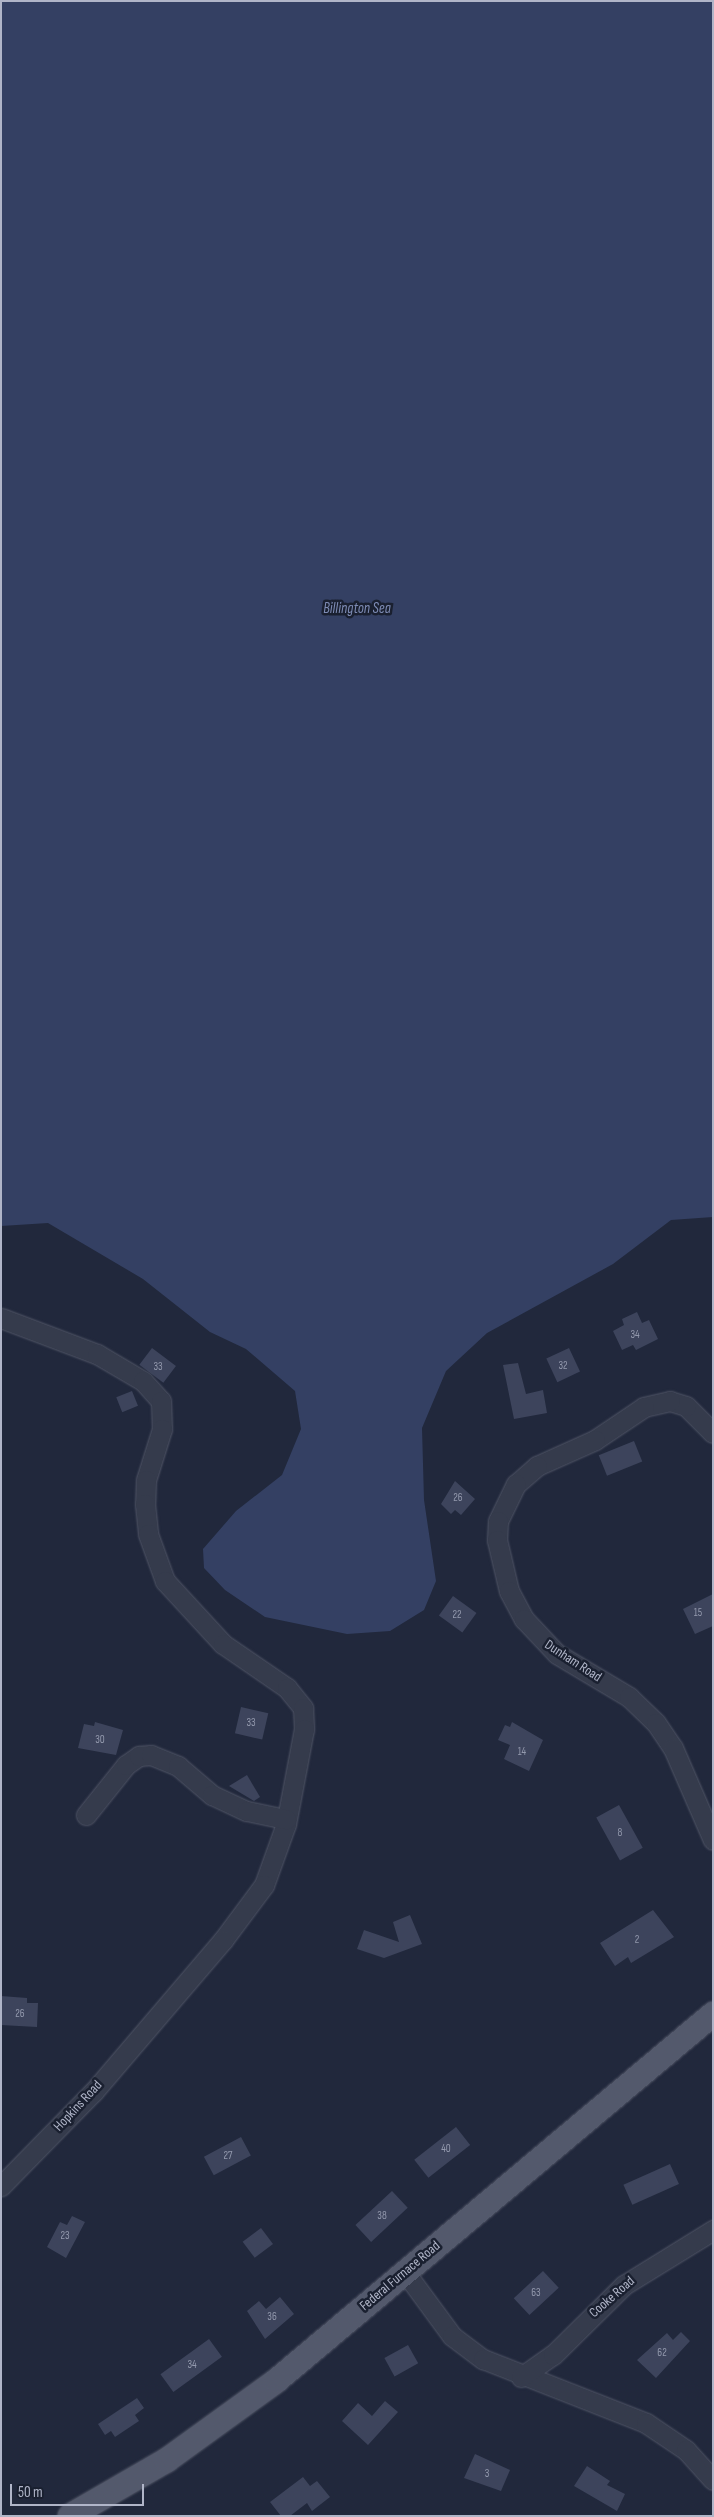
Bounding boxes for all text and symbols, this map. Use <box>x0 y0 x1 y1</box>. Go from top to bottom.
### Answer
water label: Billington Sea <box>323 600 391 618</box>
house number: 34 <box>630 1328 640 1342</box>
house number: 32 <box>558 1359 568 1373</box>
house number: 33 <box>153 1360 163 1374</box>
house number: 26 <box>453 1491 463 1505</box>
house number: 15 <box>694 1606 702 1620</box>
house number: 22 <box>452 1608 462 1622</box>
street label: Dunham Road <box>541 1636 605 1686</box>
house number: 33 <box>246 1716 256 1730</box>
house number: 30 <box>95 1733 105 1747</box>
house number: 14 <box>518 1745 526 1759</box>
house number: 8 <box>618 1826 622 1840</box>
house number: 2 <box>635 1933 639 1947</box>
house number: 26 <box>15 2007 25 2021</box>
street label: Hopkins Road <box>50 2077 106 2135</box>
house number: 40 <box>441 2142 451 2156</box>
house number: 27 <box>224 2149 232 2163</box>
house number: 38 <box>377 2209 387 2223</box>
house number: 23 <box>60 2229 70 2243</box>
street label: Federal Furnace Road <box>356 2238 444 2314</box>
street label: Cooke Road <box>586 2273 638 2321</box>
house number: 63 <box>531 2286 541 2300</box>
house number: 36 <box>267 2310 277 2324</box>
house number: 62 <box>657 2346 667 2360</box>
house number: 34 <box>187 2358 197 2372</box>
house number: 3 <box>485 2467 489 2481</box>
scale bar <box>12 2474 146 2506</box>
text: 50 m <box>18 2483 43 2502</box>

